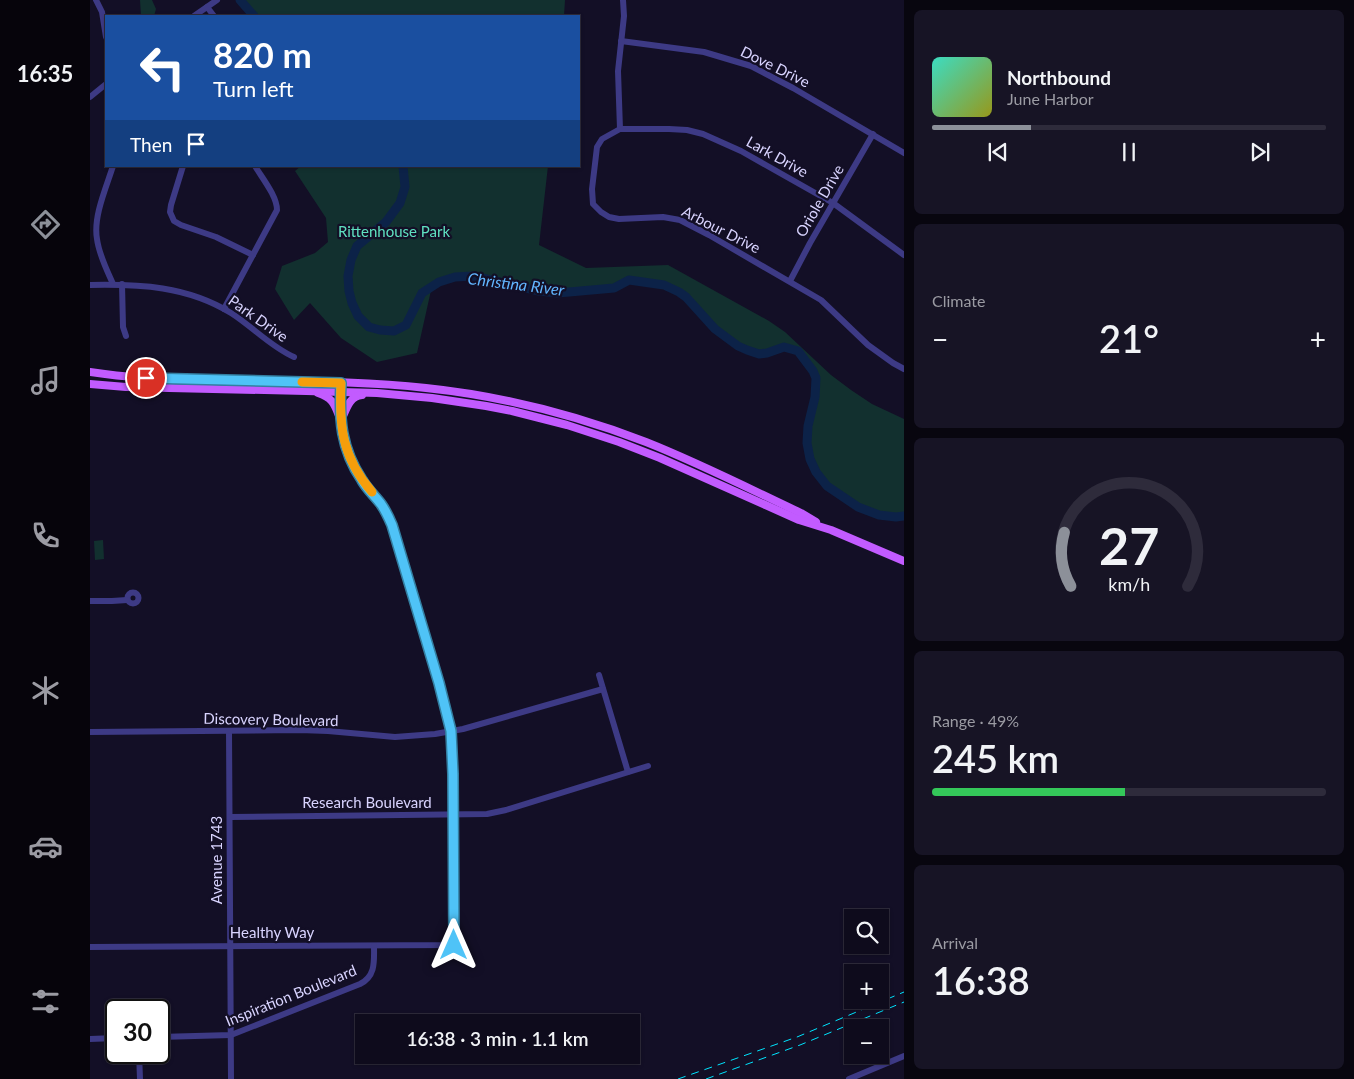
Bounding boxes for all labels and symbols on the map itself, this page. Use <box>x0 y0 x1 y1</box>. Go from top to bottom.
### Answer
street label: Dove Drive <box>738 42 813 91</box>
street label: Lark Drive <box>743 132 812 180</box>
street label: Oriole Drive <box>791 161 847 240</box>
street label: Arbour Drive <box>679 202 764 257</box>
park label: Rittenhouse Park <box>338 222 450 240</box>
water label: Christina River <box>467 268 566 299</box>
street label: Park Drive <box>225 291 292 345</box>
pin <box>125 357 167 399</box>
street label: Discovery Boulevard <box>203 709 339 729</box>
street label: Research Boulevard <box>302 793 432 811</box>
street label: Avenue 1743 <box>207 816 225 904</box>
position arrow <box>427 918 479 970</box>
street label: Healthy Way <box>230 923 314 941</box>
street label: Inspiration Boulevard <box>222 961 359 1030</box>
speed limit sign: 30 <box>105 999 170 1064</box>

